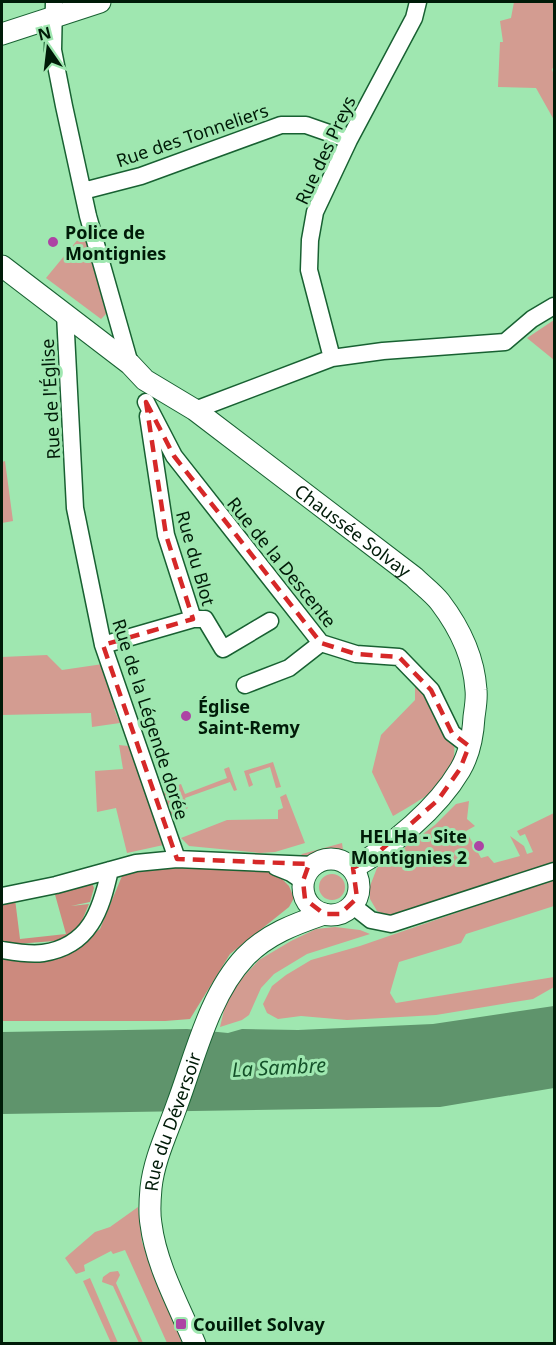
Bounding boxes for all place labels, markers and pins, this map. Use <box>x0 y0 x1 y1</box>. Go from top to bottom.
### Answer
place label: Police de Montignies <box>65 220 166 265</box>
marker: Police de Montignies <box>46 235 60 249</box>
place label: Église Saint-Remy <box>198 694 300 739</box>
marker: Église Saint-Remy <box>179 709 193 723</box>
place label: HELHa - Site Montignies 2 <box>351 824 467 869</box>
marker: HELHa - Site Montignies 2 <box>472 839 486 853</box>
place label: Couillet Solvay <box>193 1312 325 1336</box>
marker: Couillet Solvay <box>174 1317 188 1331</box>

